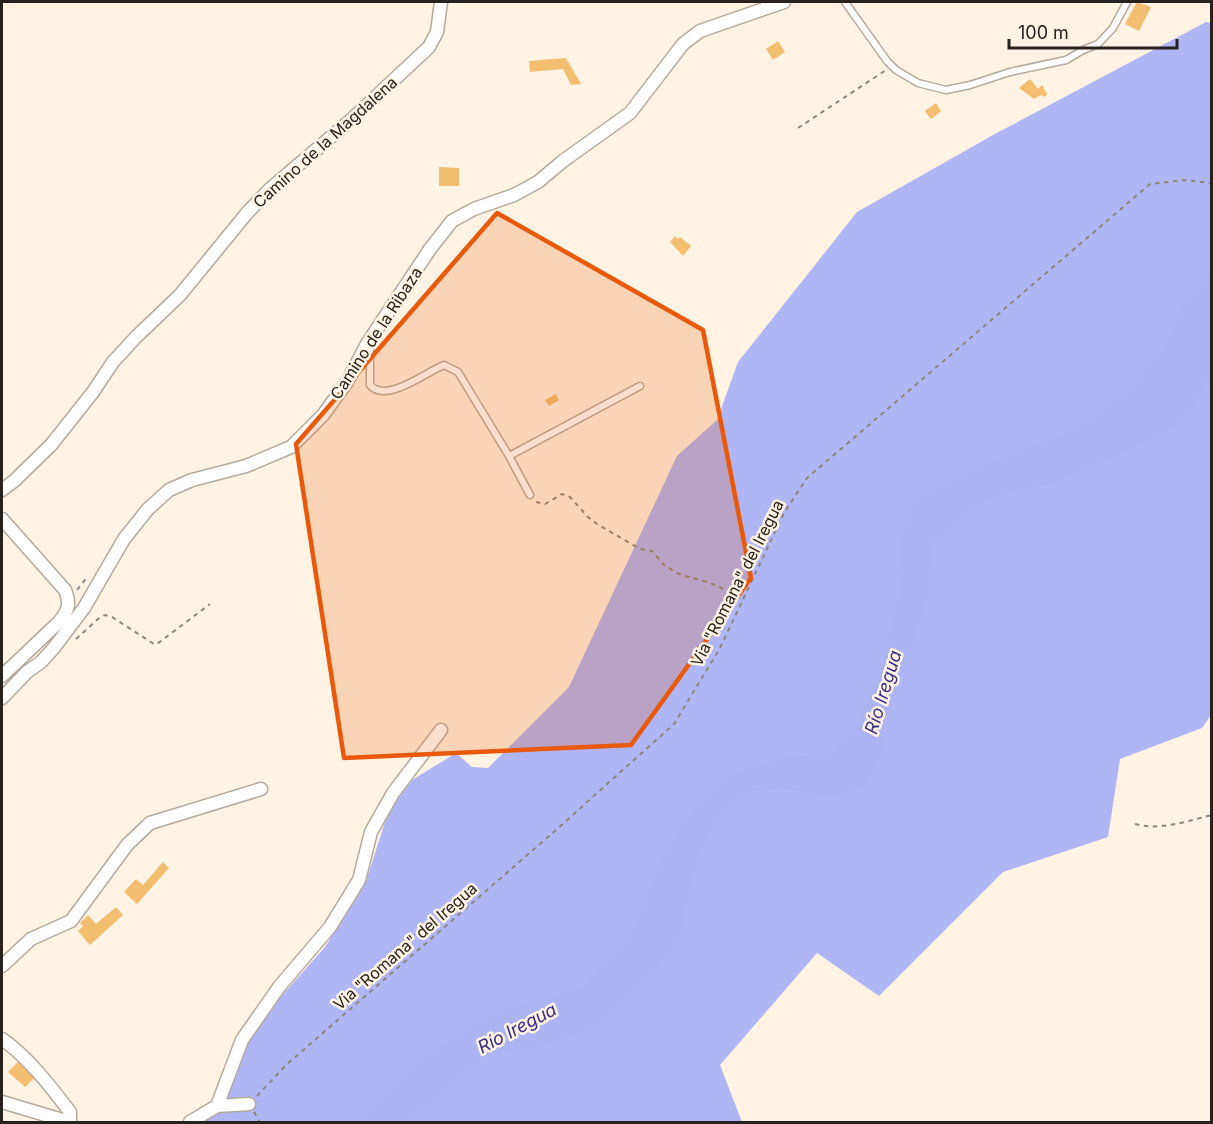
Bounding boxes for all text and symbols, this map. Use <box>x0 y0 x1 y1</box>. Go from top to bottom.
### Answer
scale bar <box>1009 12 1177 50</box>
text: 100 m <box>1018 22 1069 43</box>
street label: Camino de la Magdalena <box>249 72 401 212</box>
street label: Camino de la Ribaza <box>326 263 426 403</box>
street label: Via "Romana" del Iregua <box>686 496 788 670</box>
water label: Río Iregua <box>860 648 906 736</box>
street label: Via "Romana" del Iregua <box>329 878 481 1014</box>
water label: Río Iregua <box>474 998 560 1058</box>

